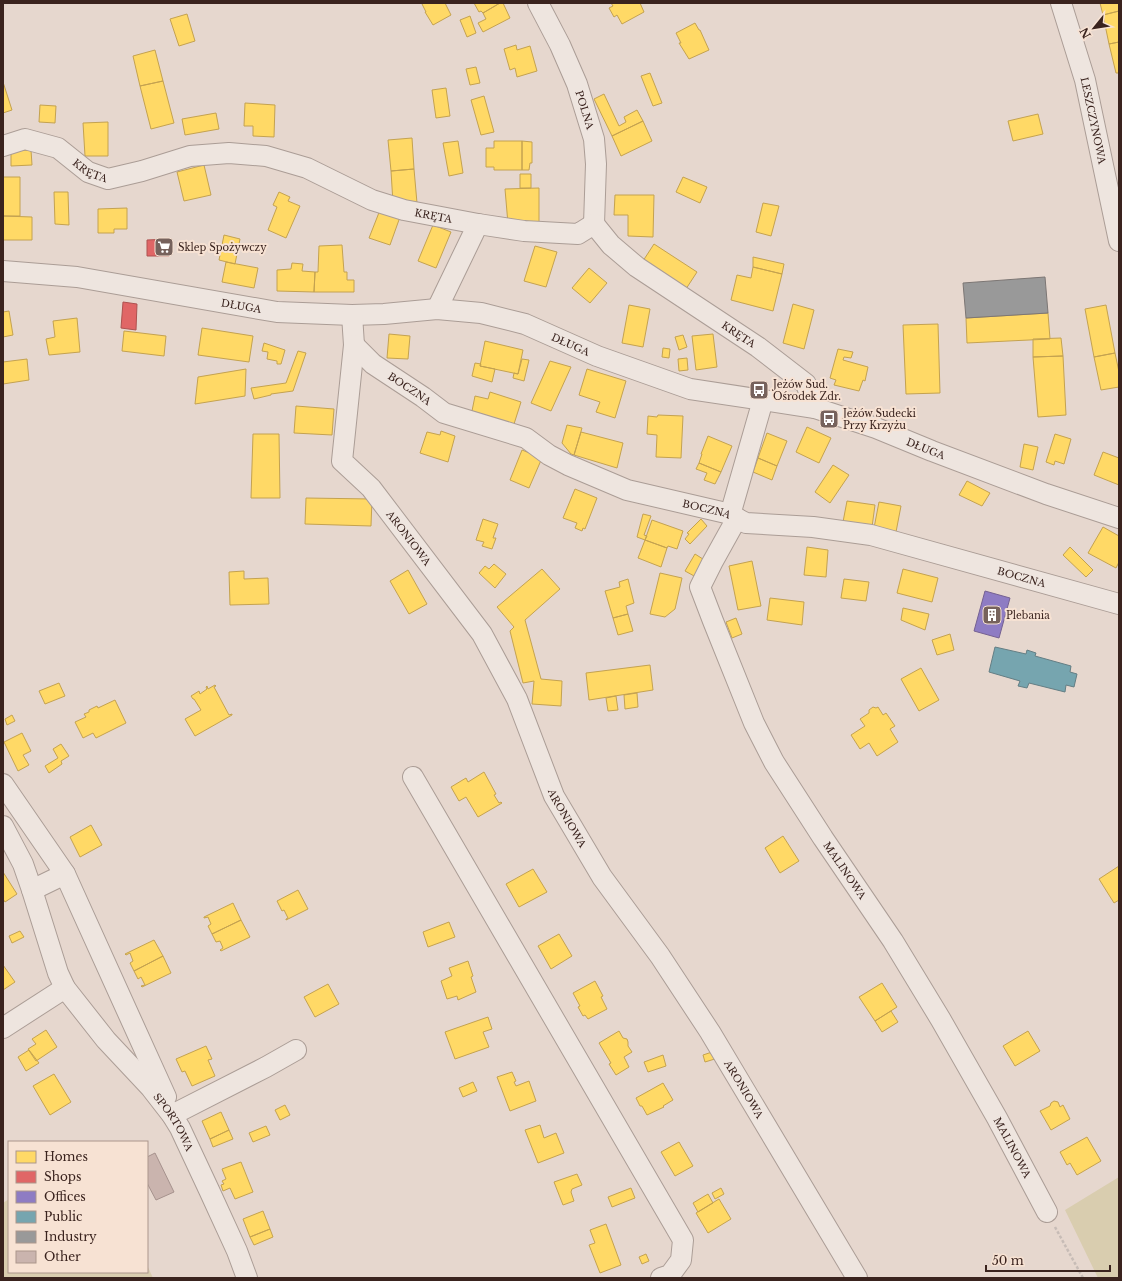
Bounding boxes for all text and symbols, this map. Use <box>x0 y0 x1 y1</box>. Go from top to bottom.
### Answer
north arrow <box>1074 8 1114 48</box>
text: N <box>1076 24 1094 41</box>
street label: LESZCZYNOWA <box>1078 76 1109 166</box>
street label: POLNA <box>572 89 597 131</box>
street label: KRĘTA <box>70 156 109 185</box>
street label: KRĘTA <box>413 206 453 226</box>
supermarket icon: Sklep Spożywczy <box>153 236 175 258</box>
place label: Sklep Spożywczy <box>178 241 267 254</box>
street label: DŁUGA <box>220 296 263 316</box>
street label: KRĘTA <box>719 319 758 351</box>
street label: DŁUGA <box>549 331 592 359</box>
street label: BOCZNA <box>385 370 434 408</box>
place label: Jeżów Sud. Ośrodek Zdr. <box>771 378 841 403</box>
bus stop icon: Jeżów Sud. Ośrodek Zdr. <box>748 379 770 401</box>
place label: Jeżów Sudecki Przy Krzyżu <box>841 407 917 432</box>
bus stop icon: Jeżów Sudecki Przy Krzyżu <box>818 408 840 430</box>
street label: DŁUGA <box>904 435 947 462</box>
street label: BOCZNA <box>681 497 733 522</box>
street label: ARONIOWA <box>383 507 434 569</box>
street label: BOCZNA <box>996 564 1047 590</box>
building icon: Plebania <box>981 604 1003 626</box>
place label: Plebania <box>1006 609 1050 622</box>
street label: ARONIOWA <box>545 786 589 850</box>
street label: MALINOWA <box>820 839 869 902</box>
street label: ARONIOWA <box>721 1057 766 1121</box>
street label: SPORTOWA <box>150 1091 196 1154</box>
street label: MALINOWA <box>991 1115 1034 1180</box>
legend <box>8 1141 148 1273</box>
text: Homes <box>44 1149 88 1164</box>
text: Shops <box>44 1169 81 1184</box>
text: Offices <box>44 1189 86 1204</box>
text: Public <box>44 1209 83 1224</box>
text: Industry <box>44 1229 97 1244</box>
scale bar <box>986 1247 1110 1273</box>
text: Other <box>44 1249 81 1264</box>
text: 50 m <box>992 1253 1024 1268</box>

